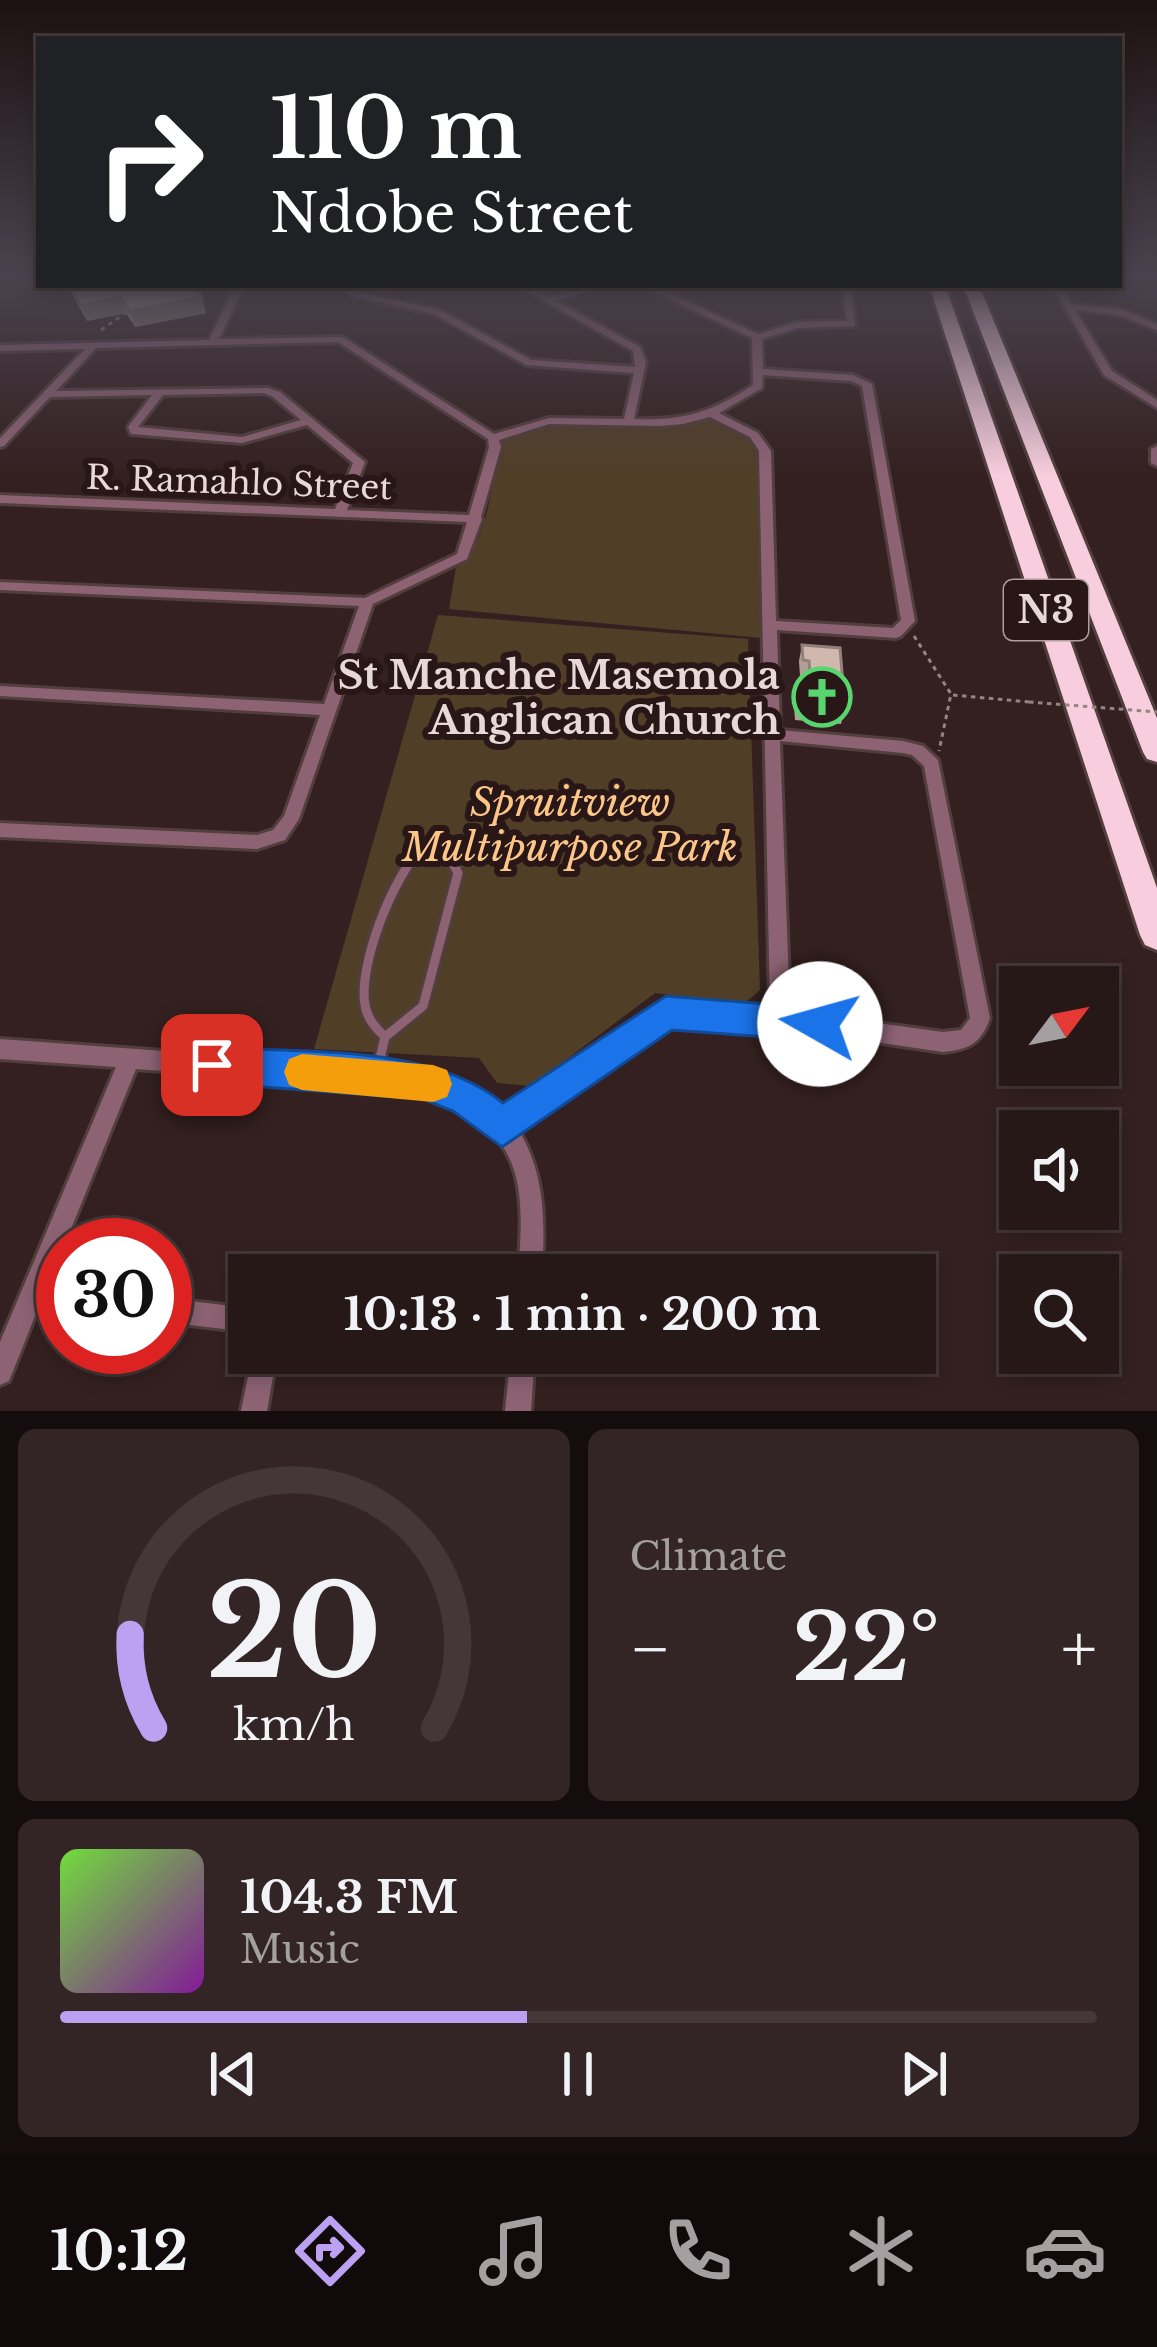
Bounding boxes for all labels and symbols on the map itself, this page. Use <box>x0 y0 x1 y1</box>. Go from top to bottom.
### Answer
street label: R. Ramahlo Street <box>85 457 393 508</box>
road number: N3 <box>1004 580 1088 640</box>
place label: St Manche Masemola Anglican Church <box>338 651 780 745</box>
church icon: St Manche Masemola Anglican Church <box>791 666 853 728</box>
park label: Spruitview Multipurpose Park <box>400 778 738 872</box>
position arrow <box>757 961 883 1087</box>
north arrow <box>999 966 1119 1086</box>
pin <box>161 1014 263 1116</box>
speed limit sign: 30 <box>36 1218 192 1374</box>

